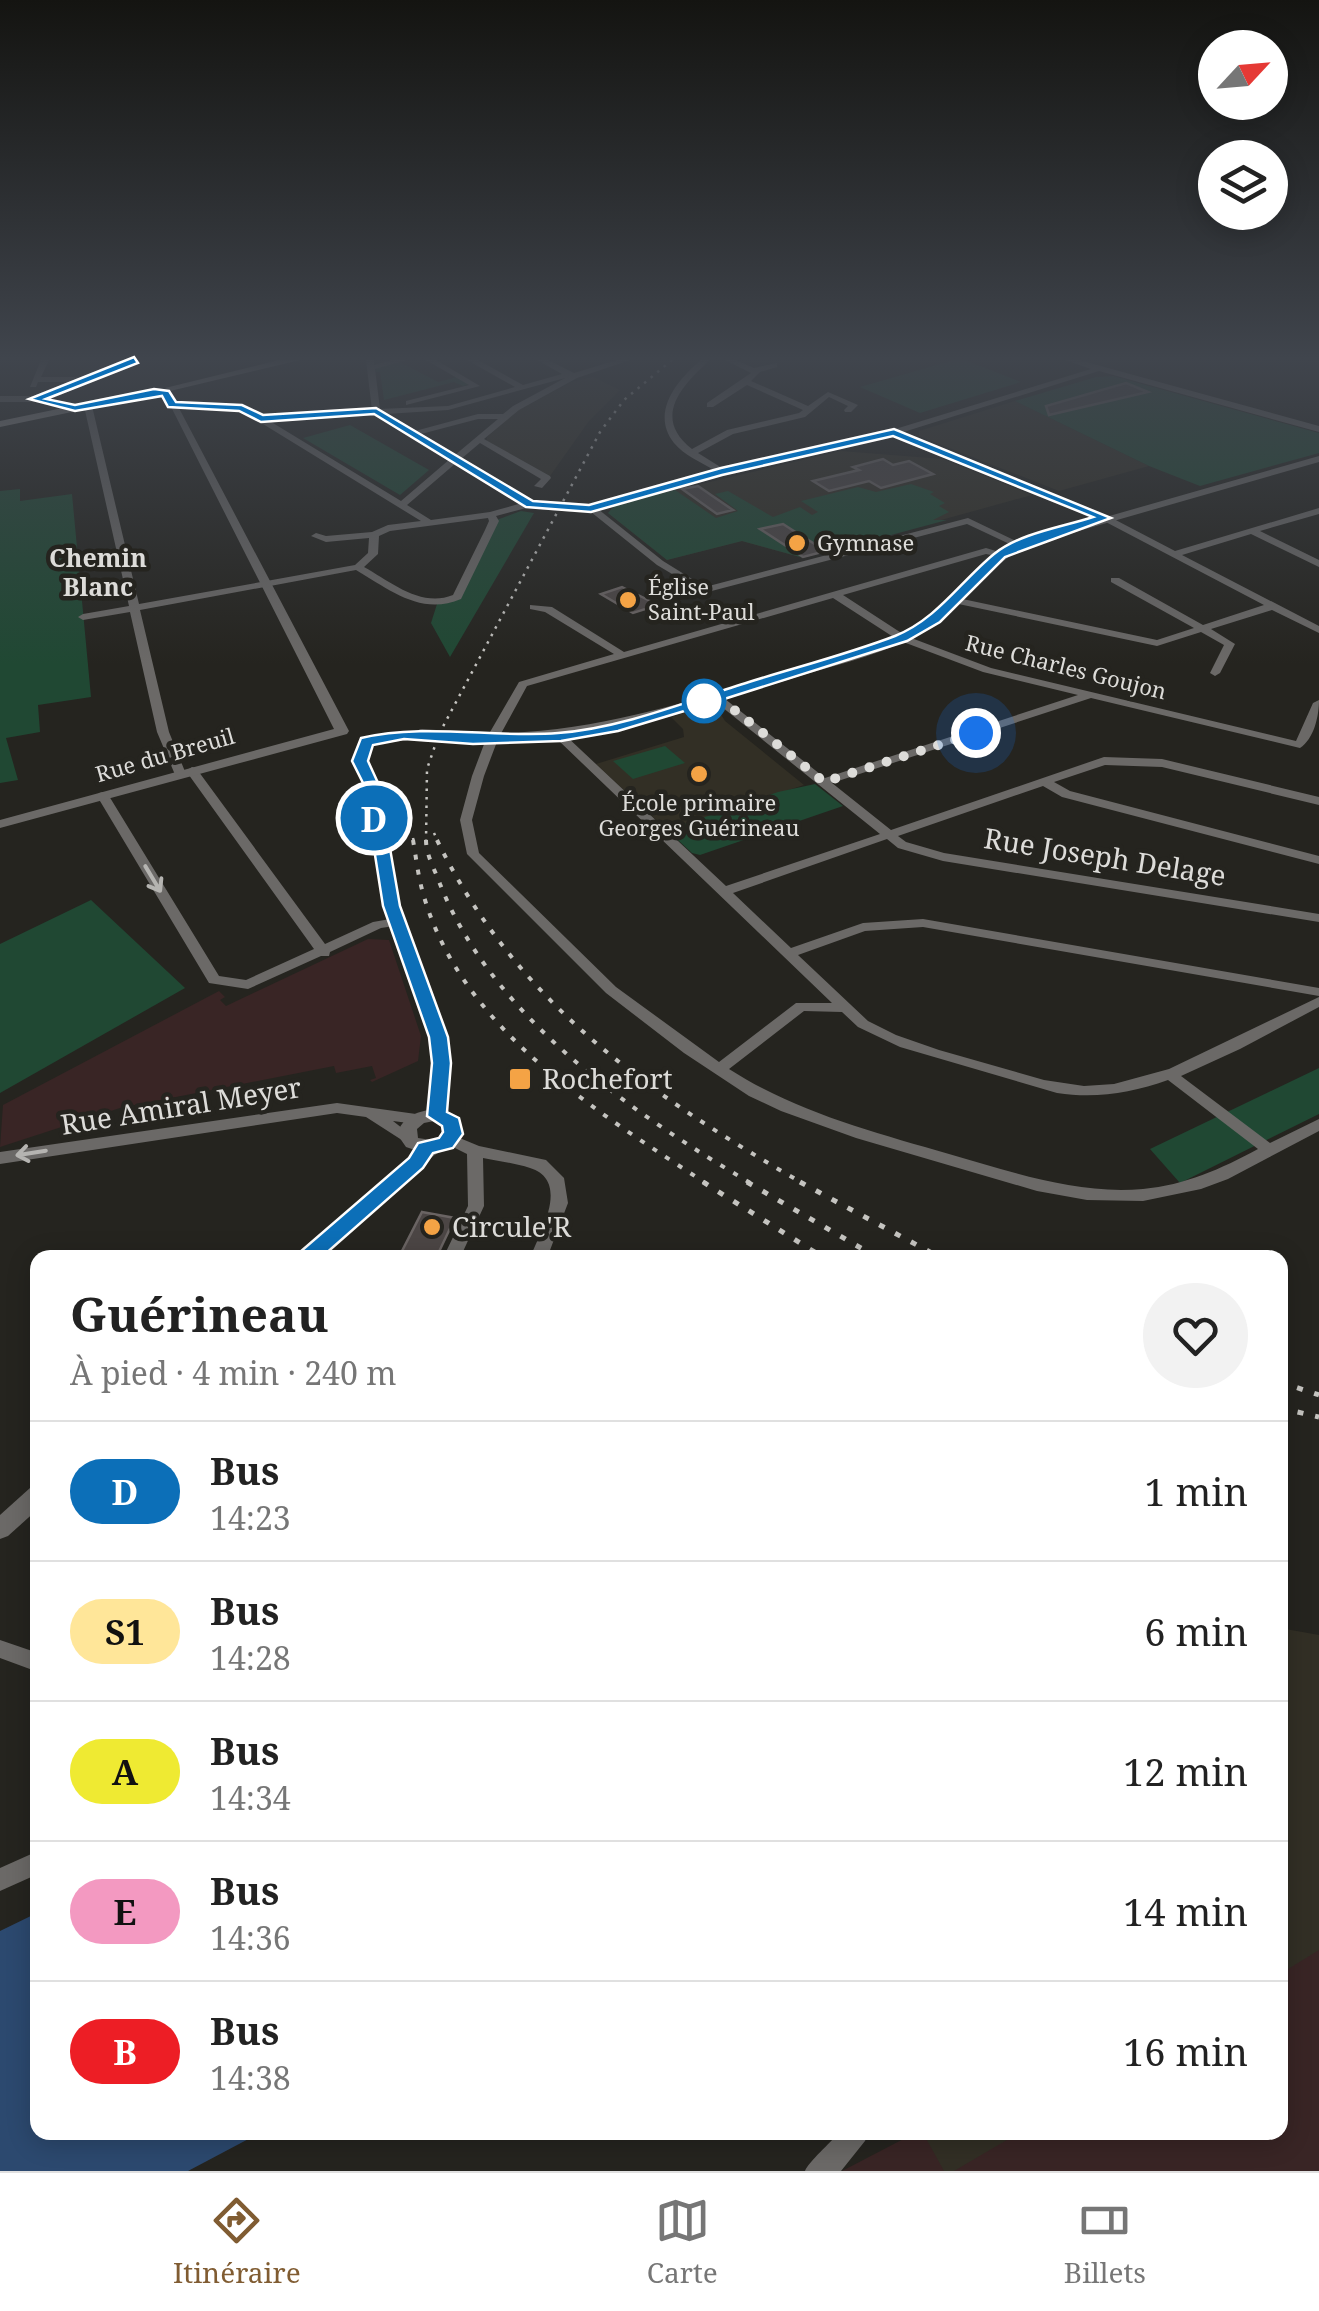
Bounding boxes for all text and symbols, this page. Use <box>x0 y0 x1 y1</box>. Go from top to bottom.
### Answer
north arrow <box>1198 30 1288 120</box>
map controls <box>1198 30 1288 230</box>
button: layers <box>1198 140 1288 230</box>
place label: Gymnase <box>817 527 914 557</box>
marker: Gymnase <box>786 532 808 554</box>
district label: Chemin Blanc <box>49 540 147 603</box>
place label: Église Saint-Paul <box>648 571 755 626</box>
marker: Église Saint-Paul <box>617 589 639 611</box>
street label: Rue Charles Goujon <box>963 627 1170 706</box>
unlabelled marker <box>683 680 725 722</box>
your location <box>951 708 1001 758</box>
street label: Rue du Breuil <box>92 720 238 788</box>
marker: École primaire Georges Guérineau <box>688 763 710 785</box>
line badge: D <box>342 786 406 850</box>
place label: École primaire Georges Guérineau <box>599 787 800 842</box>
text: D <box>361 795 387 842</box>
street label: Rue Joseph Delage <box>982 818 1229 894</box>
one-way arrow <box>143 864 163 893</box>
place label: Rochefort <box>542 1059 673 1097</box>
marker: Rochefort <box>507 1066 533 1092</box>
street label: Rue Amiral Meyer <box>58 1067 304 1143</box>
one-way arrow <box>16 1145 48 1163</box>
place label: Circule'R <box>452 1207 572 1245</box>
marker: Circule'R <box>421 1216 443 1238</box>
text: Guérineau <box>70 1281 329 1346</box>
button: heart <box>1143 1283 1248 1388</box>
text: À pied · 4 min · 240 m <box>70 1351 396 1394</box>
text: Bus <box>210 1444 279 1496</box>
text: 1 min <box>1144 1465 1248 1517</box>
text: D <box>112 1468 138 1515</box>
text: 14:23 <box>210 1496 291 1539</box>
text: Bus <box>210 1584 279 1636</box>
text: 6 min <box>1144 1605 1248 1657</box>
text: S1 <box>105 1608 145 1655</box>
text: 14:28 <box>210 1636 291 1679</box>
text: Bus <box>210 1724 279 1776</box>
text: 12 min <box>1123 1745 1248 1797</box>
text: A <box>112 1748 138 1795</box>
text: 14:34 <box>210 1776 291 1819</box>
text: Bus <box>210 1864 279 1916</box>
text: 14 min <box>1123 1885 1248 1937</box>
text: E <box>114 1888 136 1935</box>
text: 14:36 <box>210 1916 291 1959</box>
text: Bus <box>210 2004 279 2056</box>
text: 16 min <box>1123 2025 1248 2077</box>
text: B <box>113 2028 137 2075</box>
text: 14:38 <box>210 2056 291 2099</box>
tab: Itinéraire <box>173 2193 301 2291</box>
tab: Carte <box>647 2193 718 2291</box>
tab: Billets <box>1064 2193 1146 2291</box>

